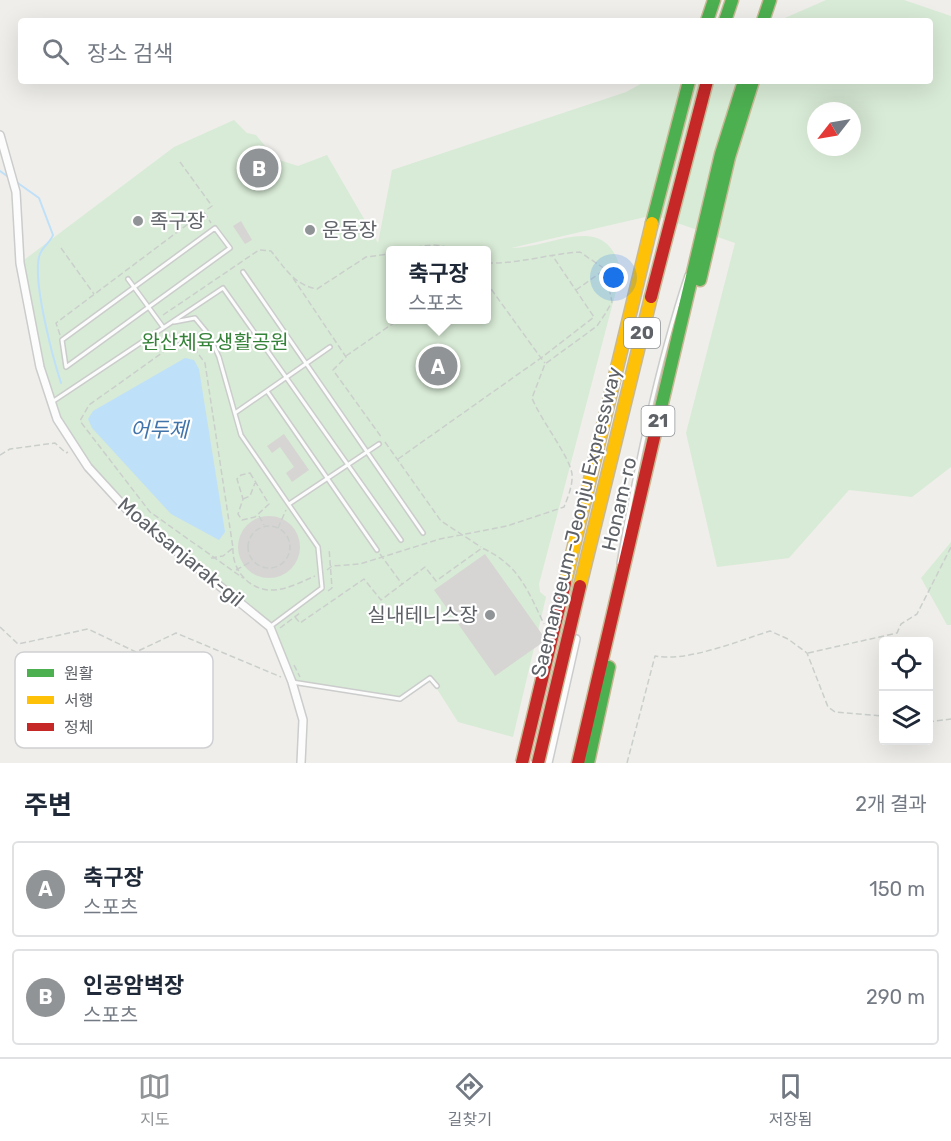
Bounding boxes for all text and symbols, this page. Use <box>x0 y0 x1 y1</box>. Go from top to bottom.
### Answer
search box <box>18 18 933 84</box>
icon: search <box>39 35 72 68</box>
text: 장소 검색 <box>87 40 173 67</box>
north arrow <box>807 102 861 156</box>
pin: B <box>240 146 278 190</box>
place label: 족구장 <box>150 209 205 233</box>
marker: 족구장 <box>131 214 145 228</box>
place label: 운동장 <box>322 218 377 242</box>
marker: 운동장 <box>303 223 317 237</box>
popup <box>386 246 491 324</box>
text: 축구장 <box>408 260 469 287</box>
your location <box>599 263 628 292</box>
text: 스포츠 <box>408 291 463 315</box>
road number: 20 <box>624 318 660 348</box>
park label: 완산체육생활공원 <box>141 330 289 354</box>
pin: A <box>418 344 458 388</box>
street label: Saemangeum-Jeonju Expressway <box>526 365 626 679</box>
road number: 21 <box>642 406 674 436</box>
water label: 어두제 <box>130 417 191 442</box>
street label: Honam-ro <box>597 455 641 553</box>
street label: Moaksanjarak-gil <box>113 492 249 612</box>
place label: 실내테니스장 <box>368 603 478 627</box>
marker: 실내테니스장 <box>483 608 497 622</box>
map controls <box>879 637 933 745</box>
button: locate <box>879 637 933 691</box>
legend <box>15 652 213 748</box>
text: 원활 <box>64 664 94 683</box>
text: 서행 <box>64 691 93 710</box>
button: layers <box>879 691 933 745</box>
text: 정체 <box>64 718 93 737</box>
text: 주변 <box>24 790 72 821</box>
text: 2개 결과 <box>855 792 927 816</box>
text: 축구장 <box>83 864 144 891</box>
text: A <box>38 877 53 901</box>
text: 150 m <box>869 877 925 901</box>
text: 스포츠 <box>83 895 138 919</box>
text: 인공암벽장 <box>83 972 184 999</box>
text: B <box>38 985 53 1009</box>
text: 290 m <box>866 985 925 1009</box>
text: 스포츠 <box>83 1003 138 1027</box>
tab: 지도 <box>138 1070 171 1130</box>
tab: 길찾기 <box>448 1070 492 1130</box>
tab: 저장됨 <box>769 1070 813 1130</box>

